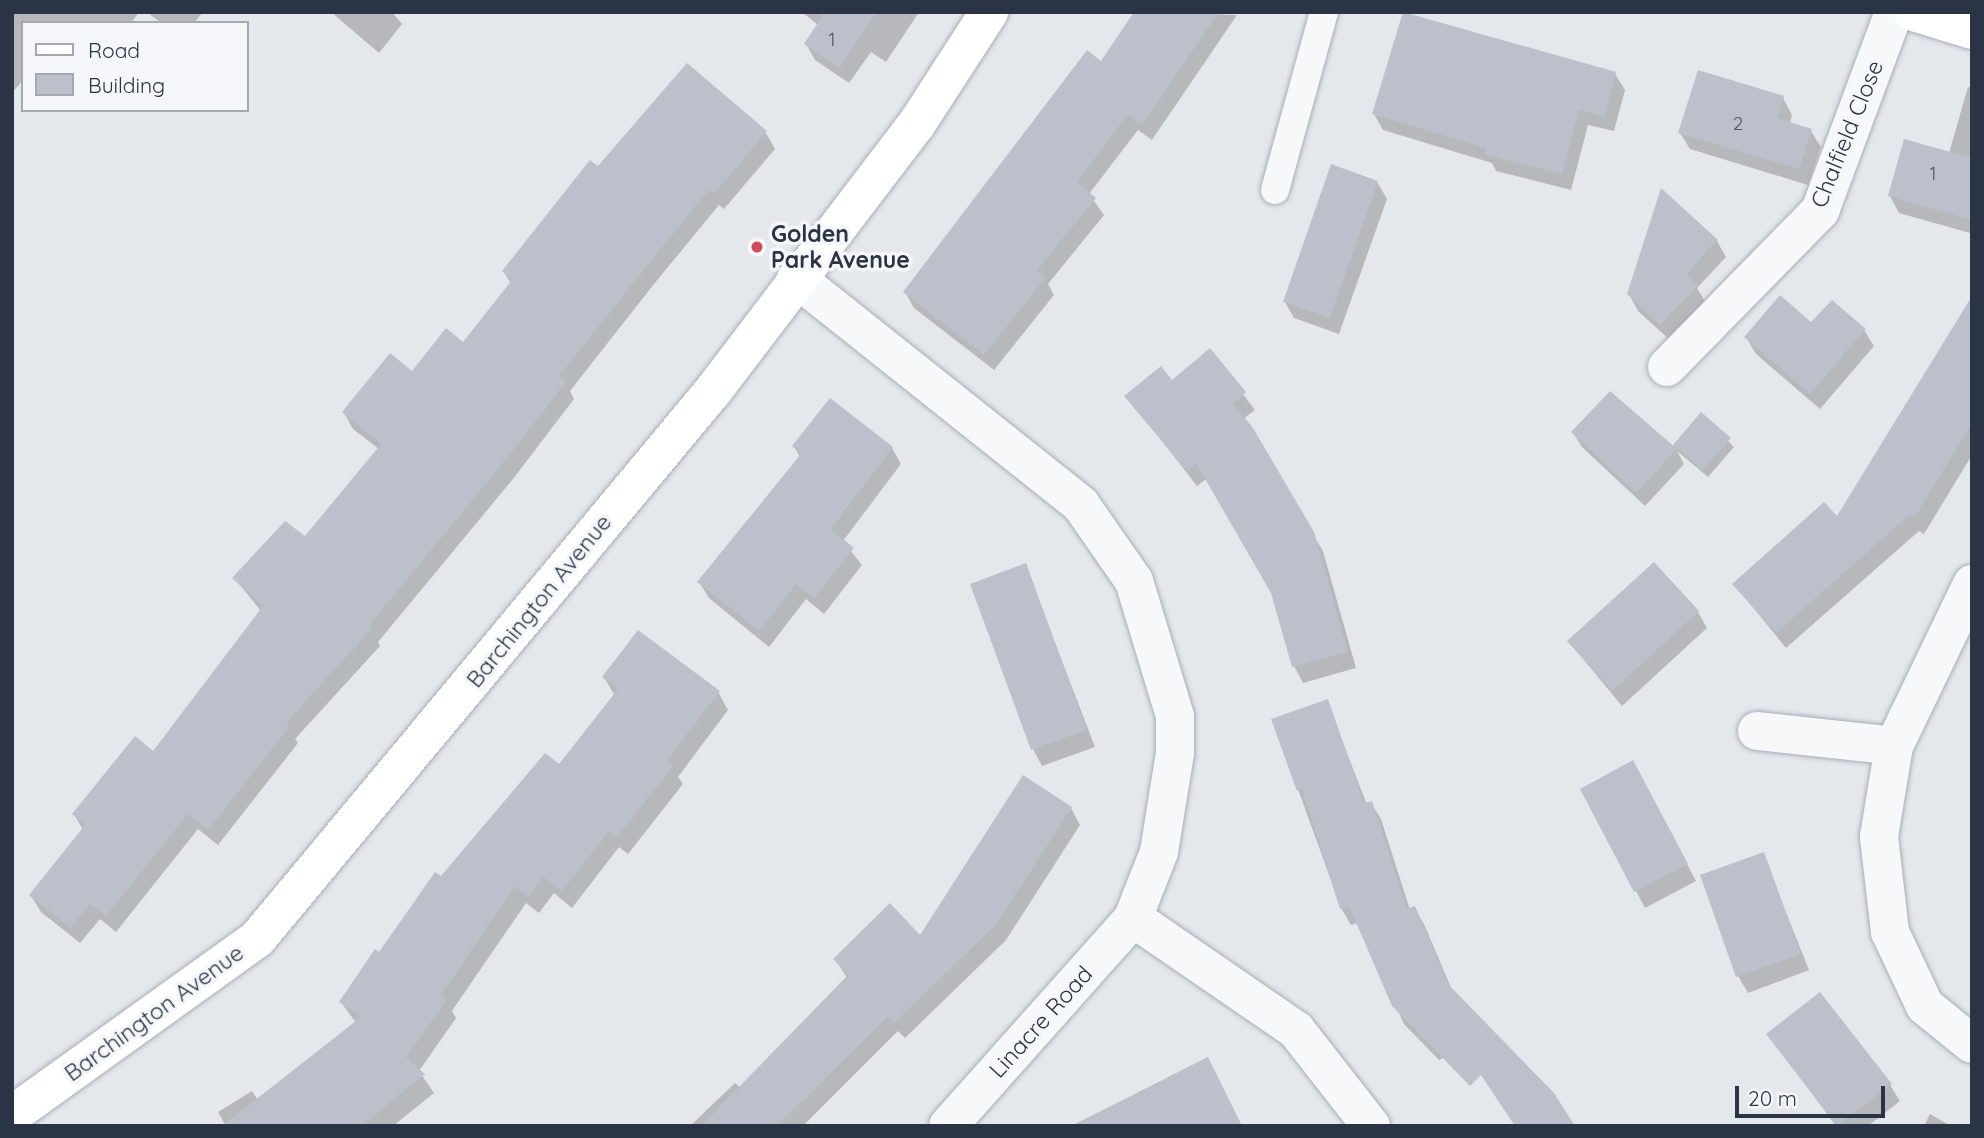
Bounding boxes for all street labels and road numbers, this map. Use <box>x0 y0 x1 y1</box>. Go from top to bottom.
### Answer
street label: Chalfield Close <box>1805 56 1889 212</box>
street label: Barchington Avenue <box>461 509 617 693</box>
street label: Barchington Avenue <box>59 939 249 1087</box>
street label: Linacre Road <box>984 960 1098 1084</box>

